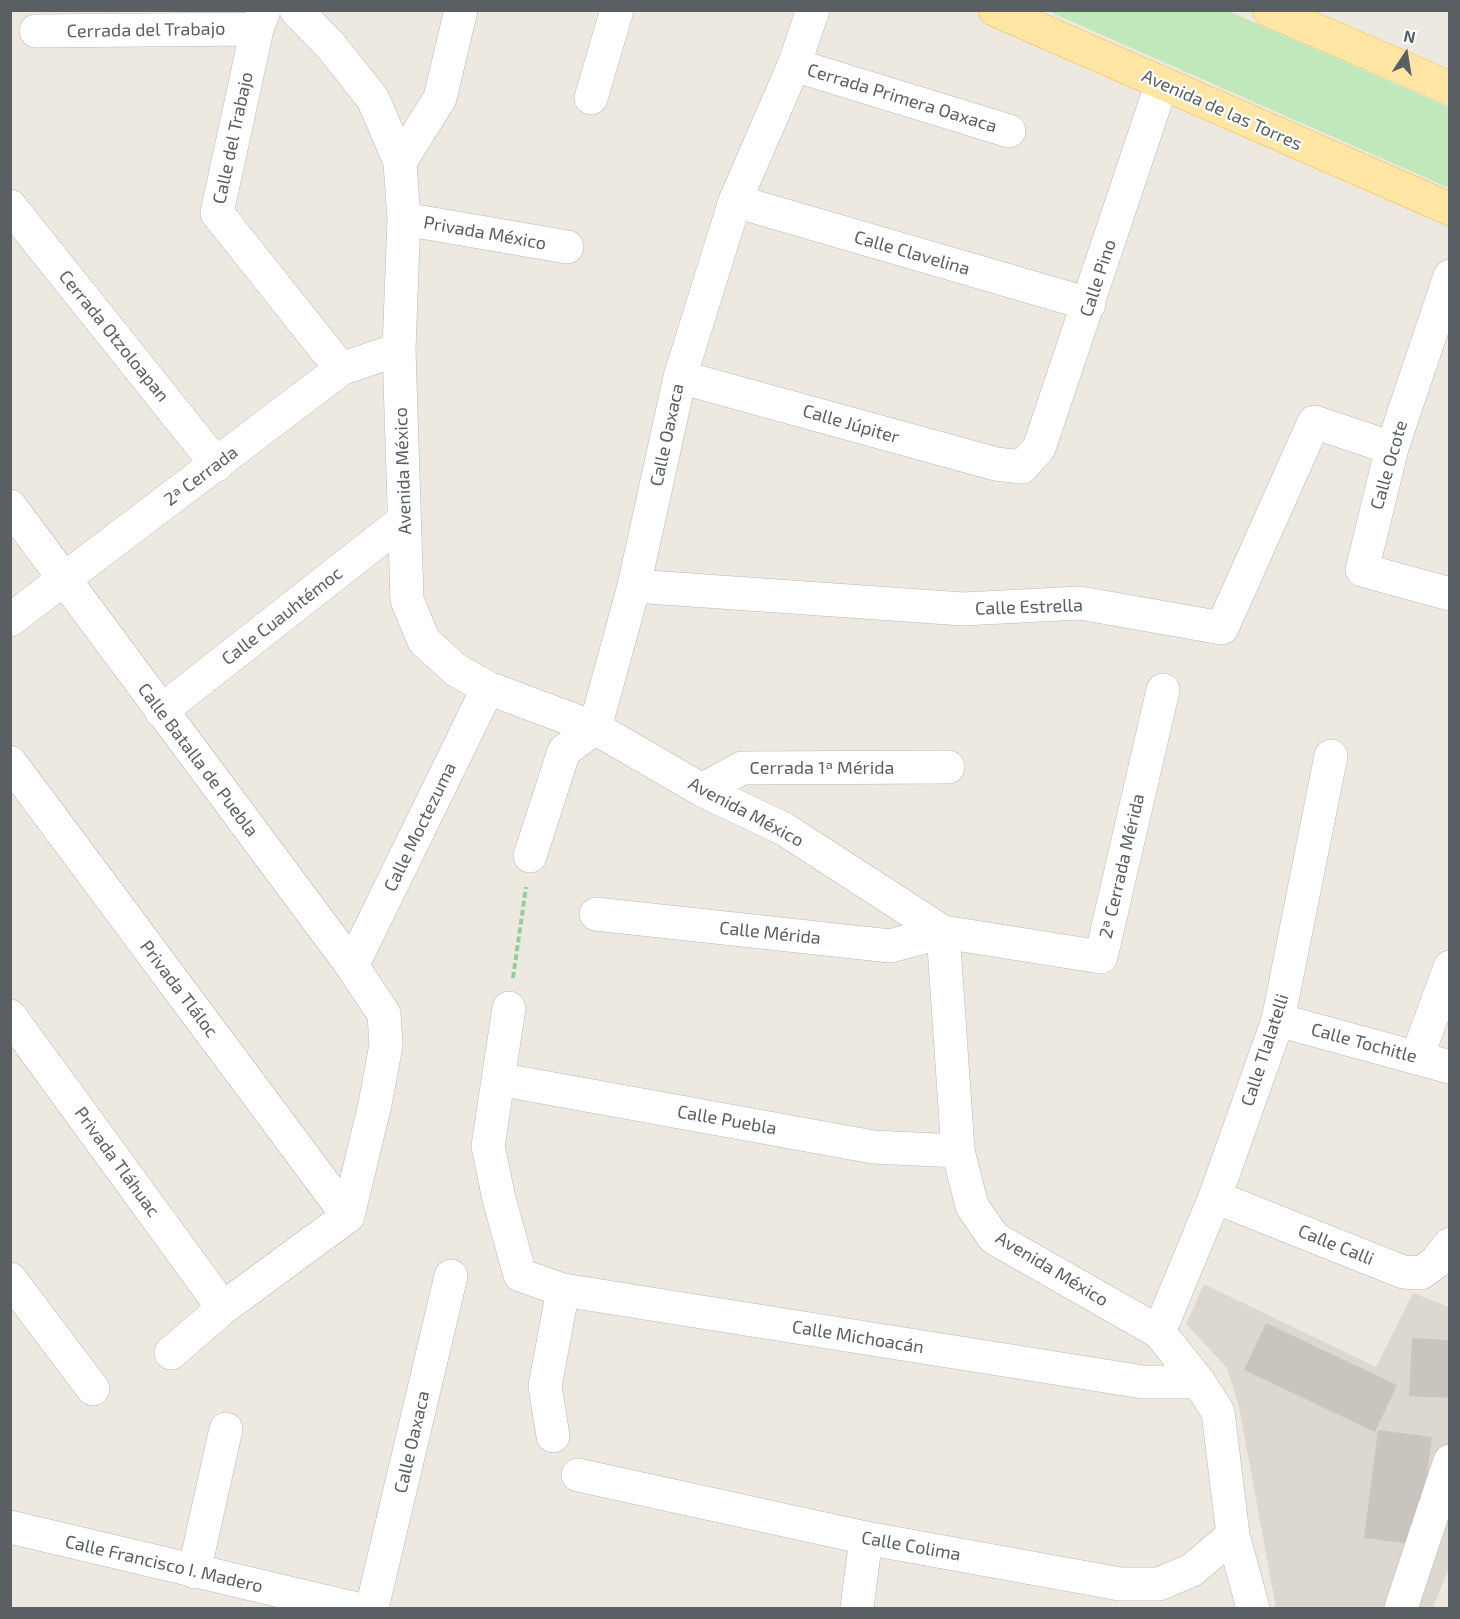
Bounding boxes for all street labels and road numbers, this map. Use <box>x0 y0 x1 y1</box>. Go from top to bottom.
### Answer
street label: Cerrada del Trabajo <box>67 18 225 42</box>
street label: Cerrada Primera Oaxaca <box>805 59 999 137</box>
street label: Avenida de las Torres <box>1139 65 1305 155</box>
street label: Calle del Trabajo <box>208 70 258 206</box>
street label: Privada México <box>422 212 548 254</box>
street label: Calle Clavelina <box>852 226 972 280</box>
street label: Calle Pino <box>1075 236 1121 320</box>
street label: Cerrada Otzoloapan <box>54 266 174 406</box>
street label: Calle Oaxaca <box>646 382 688 488</box>
street label: Calle Júpiter <box>800 400 902 448</box>
street label: Avenida México <box>390 407 416 535</box>
street label: Calle Ocote <box>1366 418 1412 512</box>
street label: 2ª Cerrada <box>160 441 242 511</box>
street label: Calle Cuauhtémoc <box>217 562 347 670</box>
street label: Calle Estrella <box>975 594 1083 620</box>
street label: Calle Batalla de Puebla <box>133 679 263 841</box>
street label: Cerrada 1ª Mérida <box>750 757 894 779</box>
street label: Calle Moctezuma <box>379 759 461 895</box>
street label: Avenida México <box>685 773 807 851</box>
street label: 2ª Cerrada Mérida <box>1095 792 1149 940</box>
street label: Calle Mérida <box>718 917 822 949</box>
street label: Privada Tláloc <box>135 936 223 1042</box>
street label: Calle Tlalatelli <box>1237 991 1293 1109</box>
street label: Calle Tochitle <box>1309 1018 1419 1068</box>
street label: Calle Puebla <box>676 1101 778 1139</box>
street label: Privada Tláhuac <box>70 1103 164 1221</box>
street label: Calle Calli <box>1295 1220 1377 1270</box>
street label: Avenida México <box>992 1227 1112 1311</box>
street label: Calle Michoacán <box>790 1316 926 1358</box>
street label: Calle Oaxaca <box>390 1389 434 1495</box>
street label: Calle Colima <box>860 1527 962 1565</box>
street label: Calle Francisco I. Madero <box>63 1531 265 1597</box>

